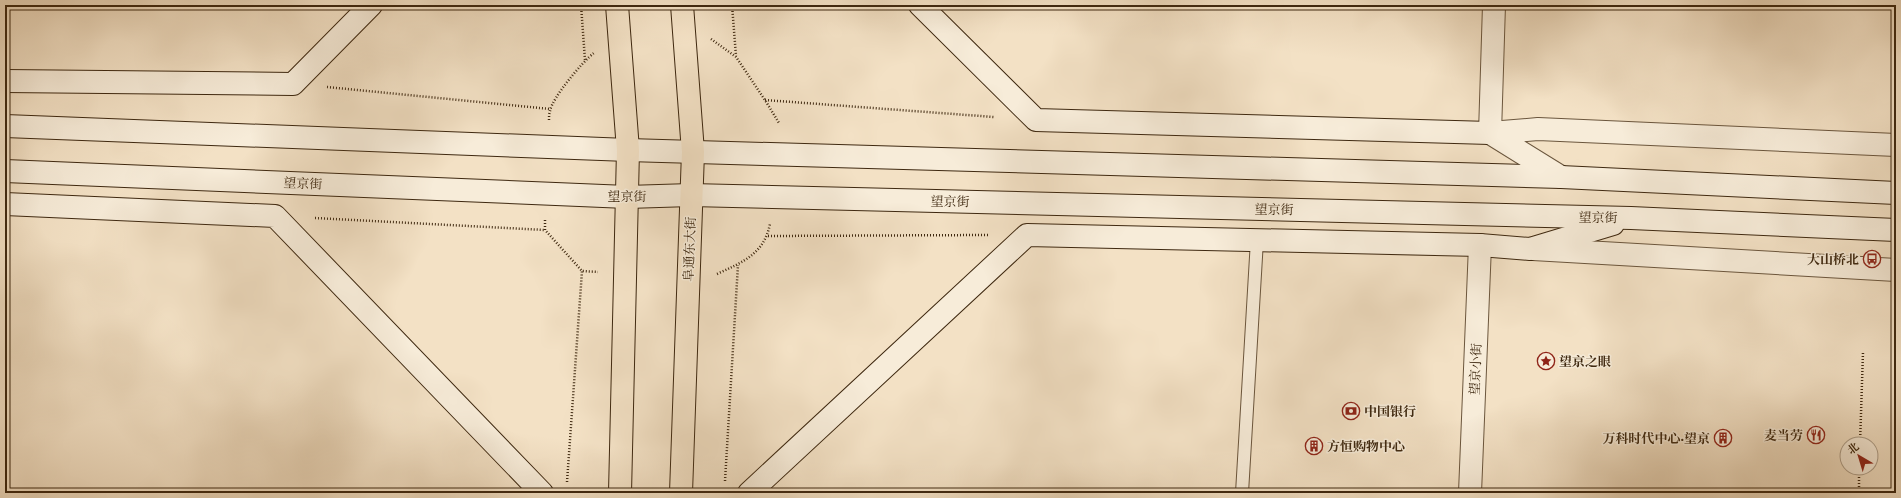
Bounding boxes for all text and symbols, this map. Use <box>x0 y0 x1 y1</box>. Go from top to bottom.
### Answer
street label: 望京街 <box>283 175 323 193</box>
street label: 望京街 <box>607 189 647 205</box>
street label: 望京街 <box>930 194 970 210</box>
street label: 望京街 <box>1254 202 1294 218</box>
street label: 望京街 <box>1578 210 1618 226</box>
street label: 阜通东大街 <box>681 216 699 282</box>
bus stop icon: 大山桥北 <box>1862 249 1882 269</box>
place label: 大山桥北 <box>1807 252 1859 268</box>
street label: 望京小街 <box>1467 343 1485 395</box>
place icon: 望京之眼 <box>1536 351 1556 371</box>
place label: 望京之眼 <box>1559 354 1611 370</box>
bank icon: 中国银行 <box>1341 401 1361 421</box>
place label: 中国银行 <box>1364 404 1416 420</box>
restaurant icon: 麦当劳 <box>1806 425 1826 445</box>
building icon: 万科时代中心·望京 <box>1713 428 1733 448</box>
place label: 麦当劳 <box>1764 428 1803 444</box>
place label: 万科时代中心·望京 <box>1602 431 1710 447</box>
building icon: 方恒购物中心 <box>1304 436 1324 456</box>
north arrow <box>1839 436 1879 476</box>
place label: 方恒购物中心 <box>1327 439 1405 455</box>
text: 北 <box>1845 440 1862 458</box>

